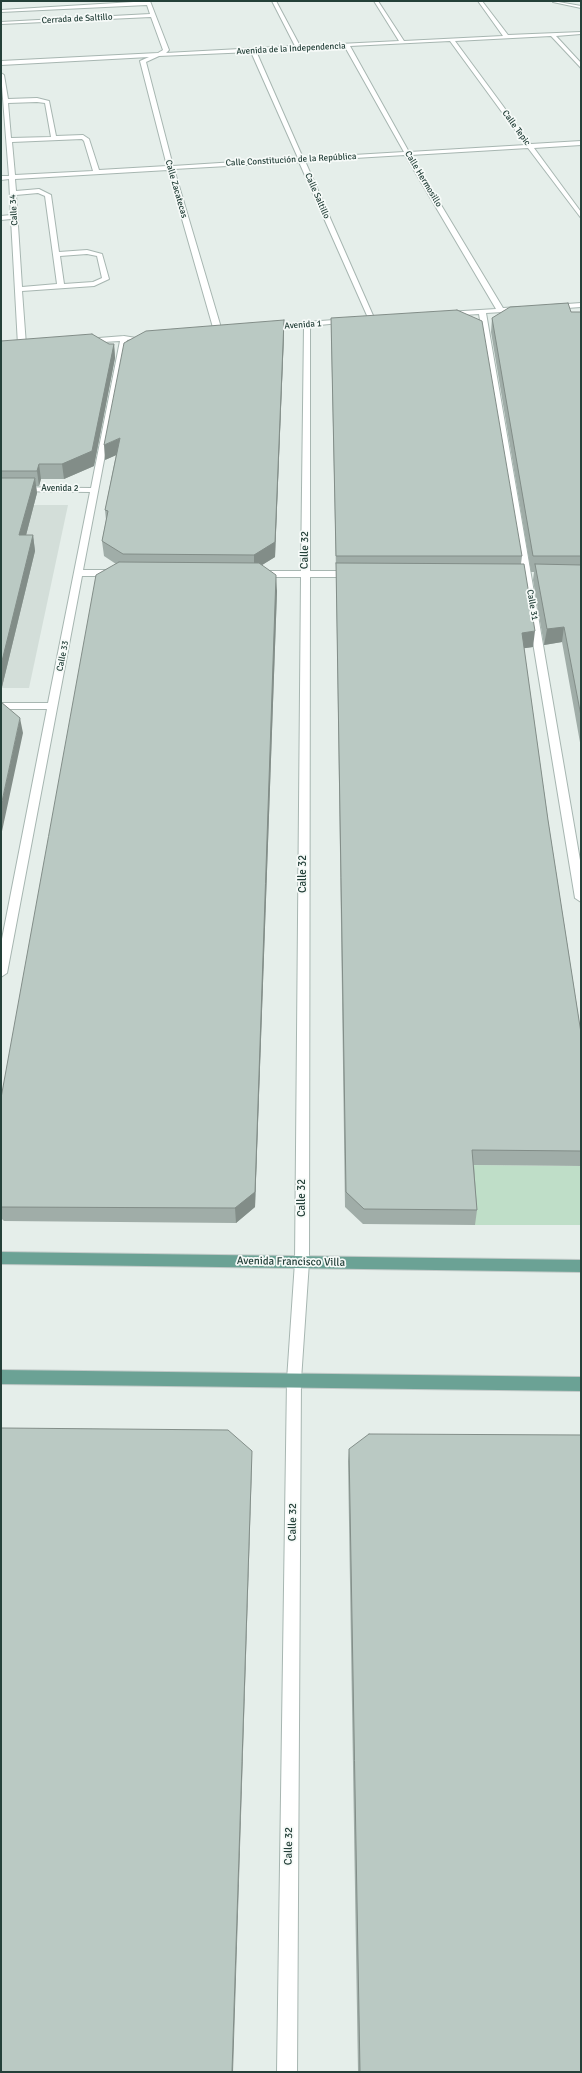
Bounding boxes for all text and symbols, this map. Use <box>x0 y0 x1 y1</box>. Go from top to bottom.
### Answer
street label: Cerrada de Saltillo <box>41 12 113 26</box>
street label: Avenida de la Independencia <box>236 41 346 57</box>
street label: Calle Tepic <box>500 108 532 148</box>
street label: Calle Hermosillo <box>402 149 444 209</box>
street label: Calle Constitución de la República <box>225 151 357 169</box>
street label: Calle Zacatecas <box>163 159 189 219</box>
street label: Calle Saltillo <box>302 171 332 221</box>
street label: Calle 34 <box>8 194 20 226</box>
street label: Avenida 1 <box>284 318 322 332</box>
street label: Avenida 2 <box>41 484 79 494</box>
street label: Calle 32 <box>298 531 312 569</box>
street label: Calle 31 <box>524 589 540 621</box>
street label: Calle 33 <box>55 640 71 672</box>
street label: Calle 32 <box>296 855 310 893</box>
street label: Calle 32 <box>295 1179 309 1217</box>
street label: Avenida Francisco Villa <box>237 1254 345 1270</box>
street label: Calle 32 <box>286 1503 300 1541</box>
street label: Calle 32 <box>282 1827 296 1865</box>

